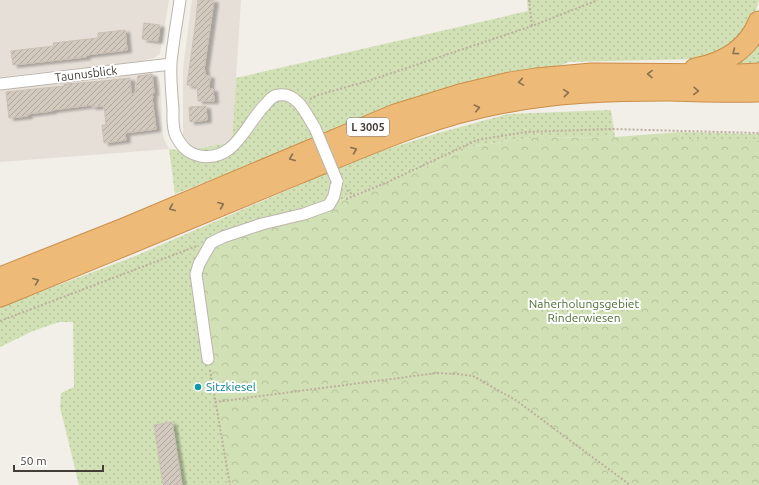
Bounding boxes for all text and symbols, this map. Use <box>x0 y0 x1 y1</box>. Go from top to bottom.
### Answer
one-way arrow <box>733 48 740 55</box>
street label: Taunusblick <box>54 63 118 84</box>
one-way arrow <box>647 70 653 78</box>
one-way arrow <box>517 77 524 86</box>
one-way arrow <box>693 87 699 95</box>
one-way arrow <box>563 89 569 98</box>
one-way arrow <box>474 104 480 112</box>
road number: L 3005 <box>347 118 389 136</box>
one-way arrow <box>351 147 358 155</box>
one-way arrow <box>288 154 295 162</box>
one-way arrow <box>217 202 225 210</box>
one-way arrow <box>168 204 175 212</box>
one-way arrow <box>33 278 40 286</box>
park label: Naherholungsgebiet Rinderwiesen <box>529 297 639 324</box>
place label: Sitzkiesel <box>206 380 256 393</box>
marker: Sitzkiesel <box>193 382 203 392</box>
scale bar <box>14 447 103 473</box>
text: 50 m <box>20 454 47 467</box>

